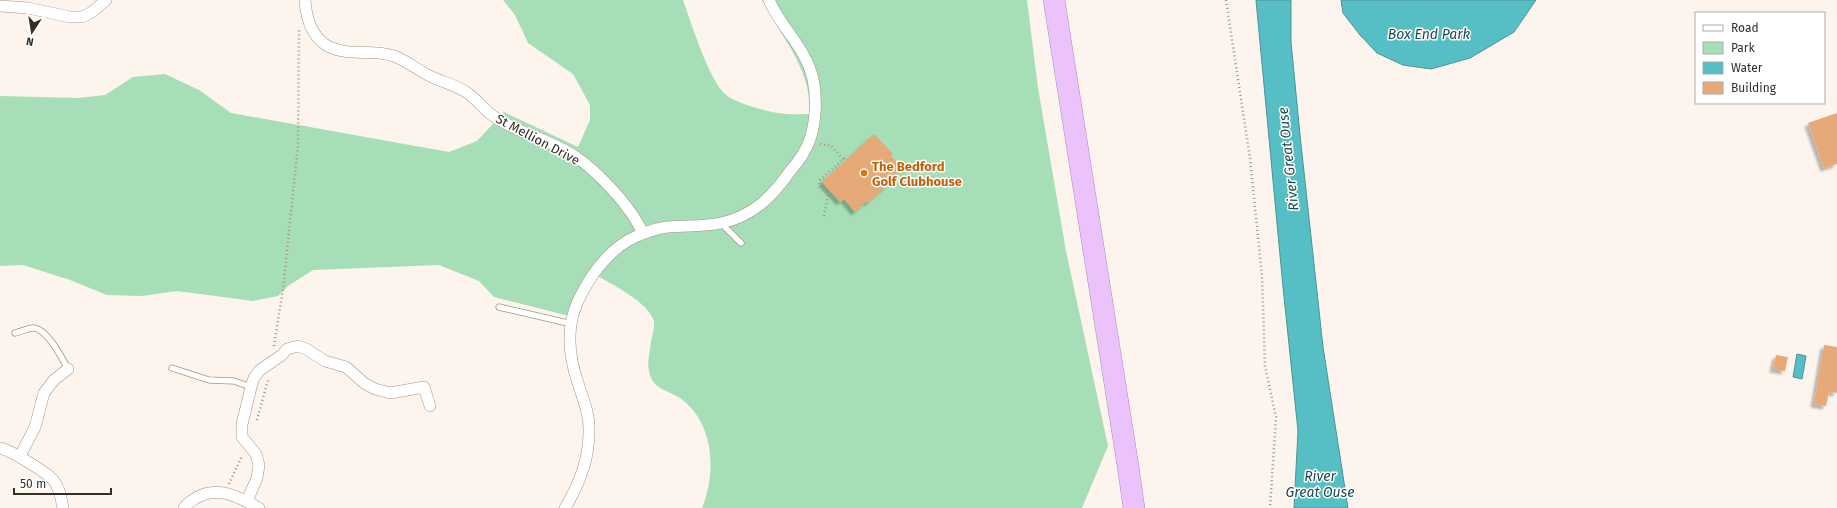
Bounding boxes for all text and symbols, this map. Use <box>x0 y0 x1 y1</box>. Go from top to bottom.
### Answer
north arrow <box>12 12 52 52</box>
legend <box>1695 12 1825 104</box>
text: Road <box>1731 21 1759 35</box>
water label: Box End Park <box>1388 26 1471 43</box>
text: N <box>25 34 35 48</box>
text: Park <box>1731 41 1755 55</box>
text: Water <box>1731 61 1763 75</box>
text: Building <box>1731 81 1777 95</box>
water label: River Great Ouse <box>1275 106 1302 212</box>
street label: St Mellion Drive <box>493 111 582 168</box>
place label: The Bedford Golf Clubhouse <box>872 159 962 189</box>
marker: The Bedford Golf Clubhouse <box>859 168 869 178</box>
water label: River Great Ouse <box>1286 468 1354 501</box>
scale bar <box>14 470 111 496</box>
text: 50 m <box>20 477 46 491</box>

